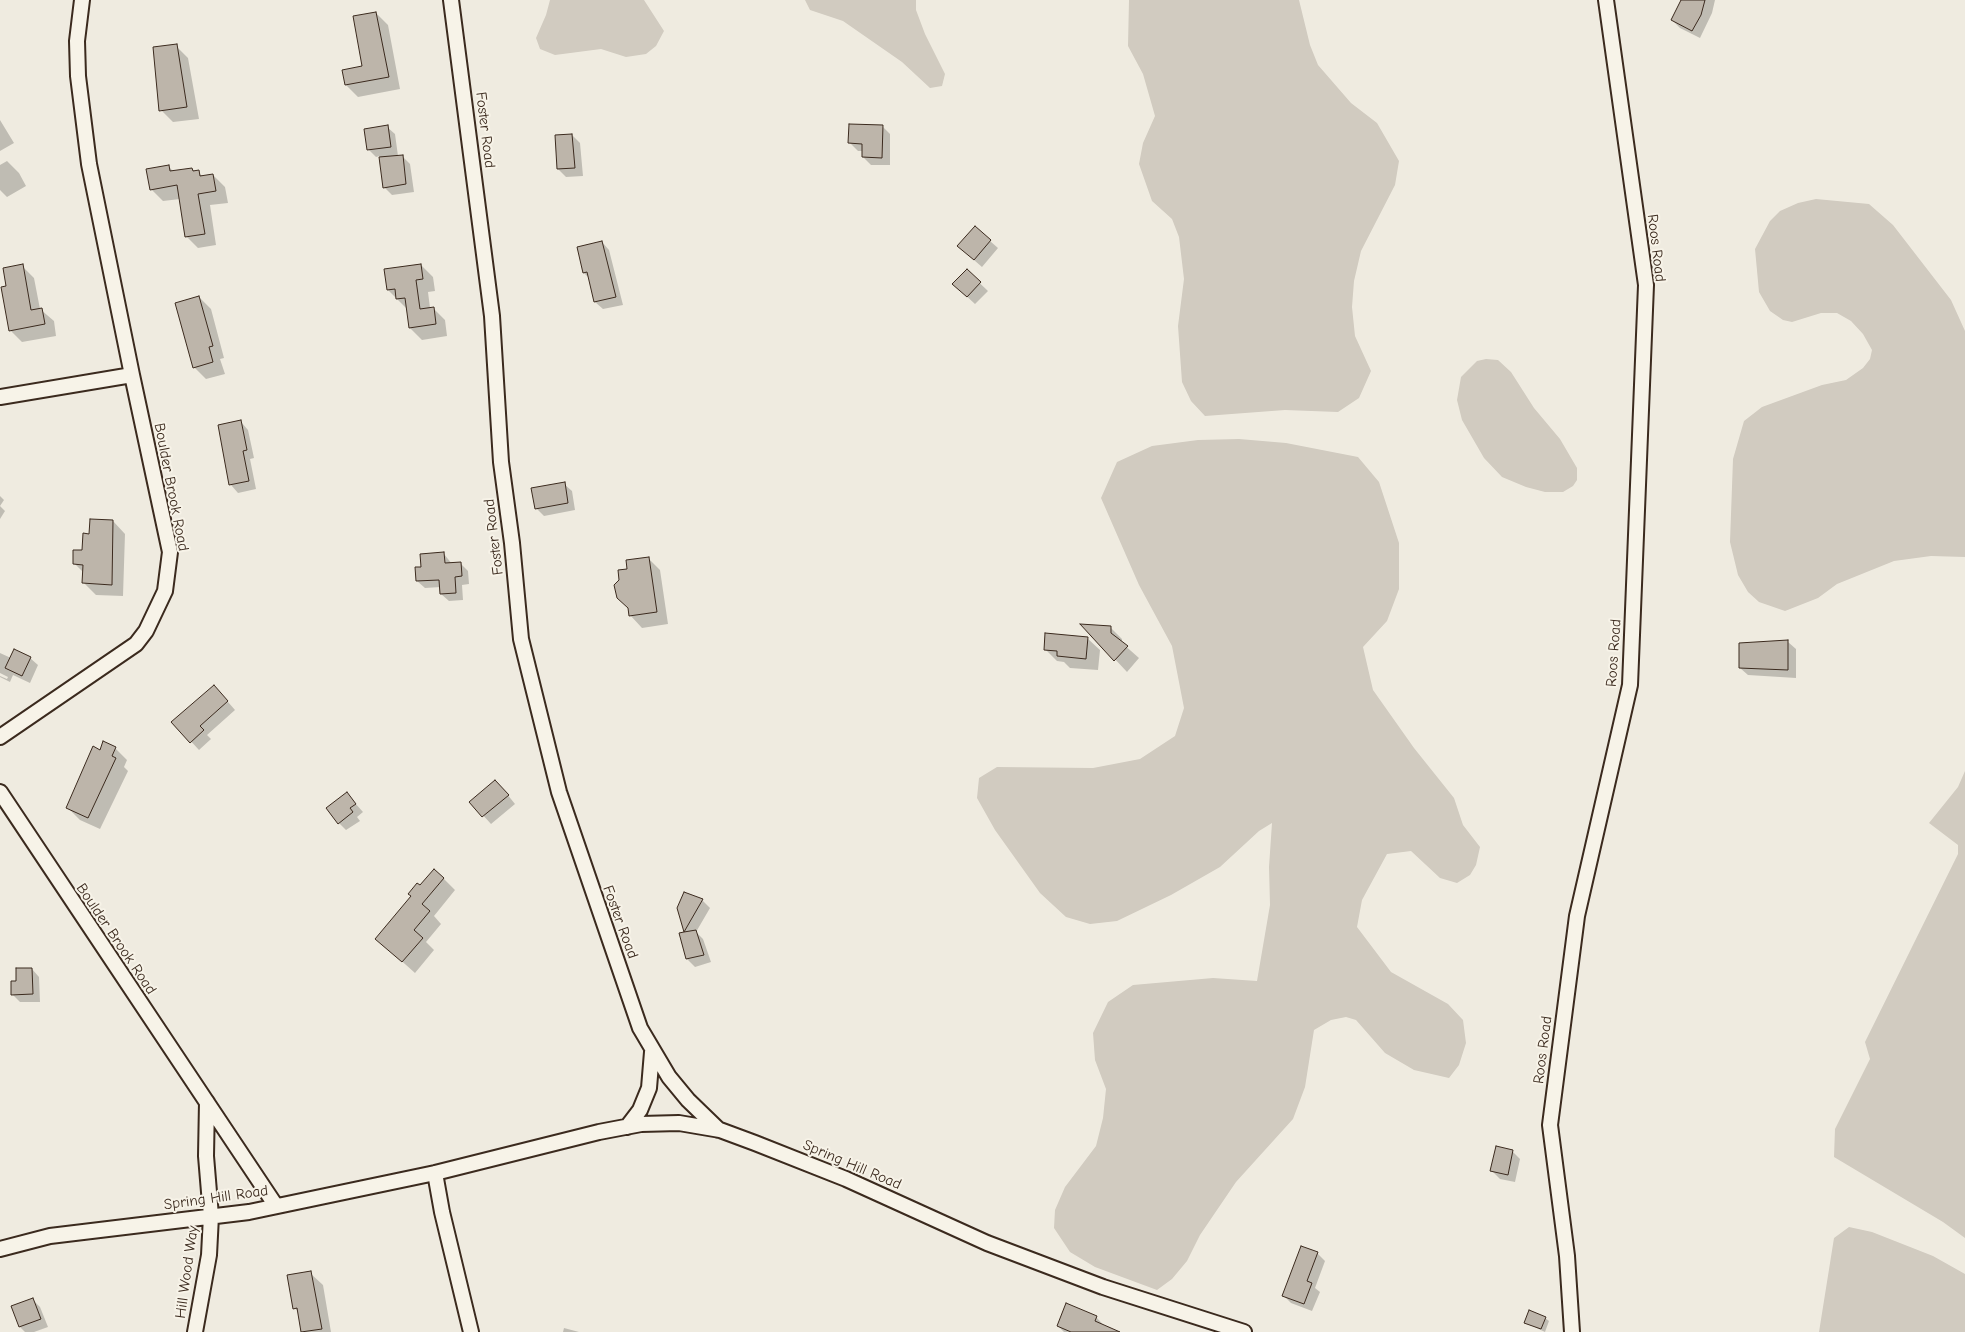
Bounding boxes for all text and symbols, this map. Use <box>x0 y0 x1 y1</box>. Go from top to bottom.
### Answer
street label: Foster Road <box>471 91 499 169</box>
street label: Roos Road <box>1643 213 1669 283</box>
street label: Boulder Brook Road <box>150 421 192 553</box>
street label: Foster Road <box>480 498 508 576</box>
street label: Roos Road <box>1603 618 1625 688</box>
street label: Boulder Brook Road <box>72 880 160 998</box>
street label: Foster Road <box>598 883 642 961</box>
street label: Roos Road <box>1530 1015 1556 1085</box>
street label: Spring Hill Road <box>800 1136 904 1194</box>
street label: Spring Hill Road <box>163 1182 269 1214</box>
street label: Hill Wood Way <box>172 1224 202 1320</box>

